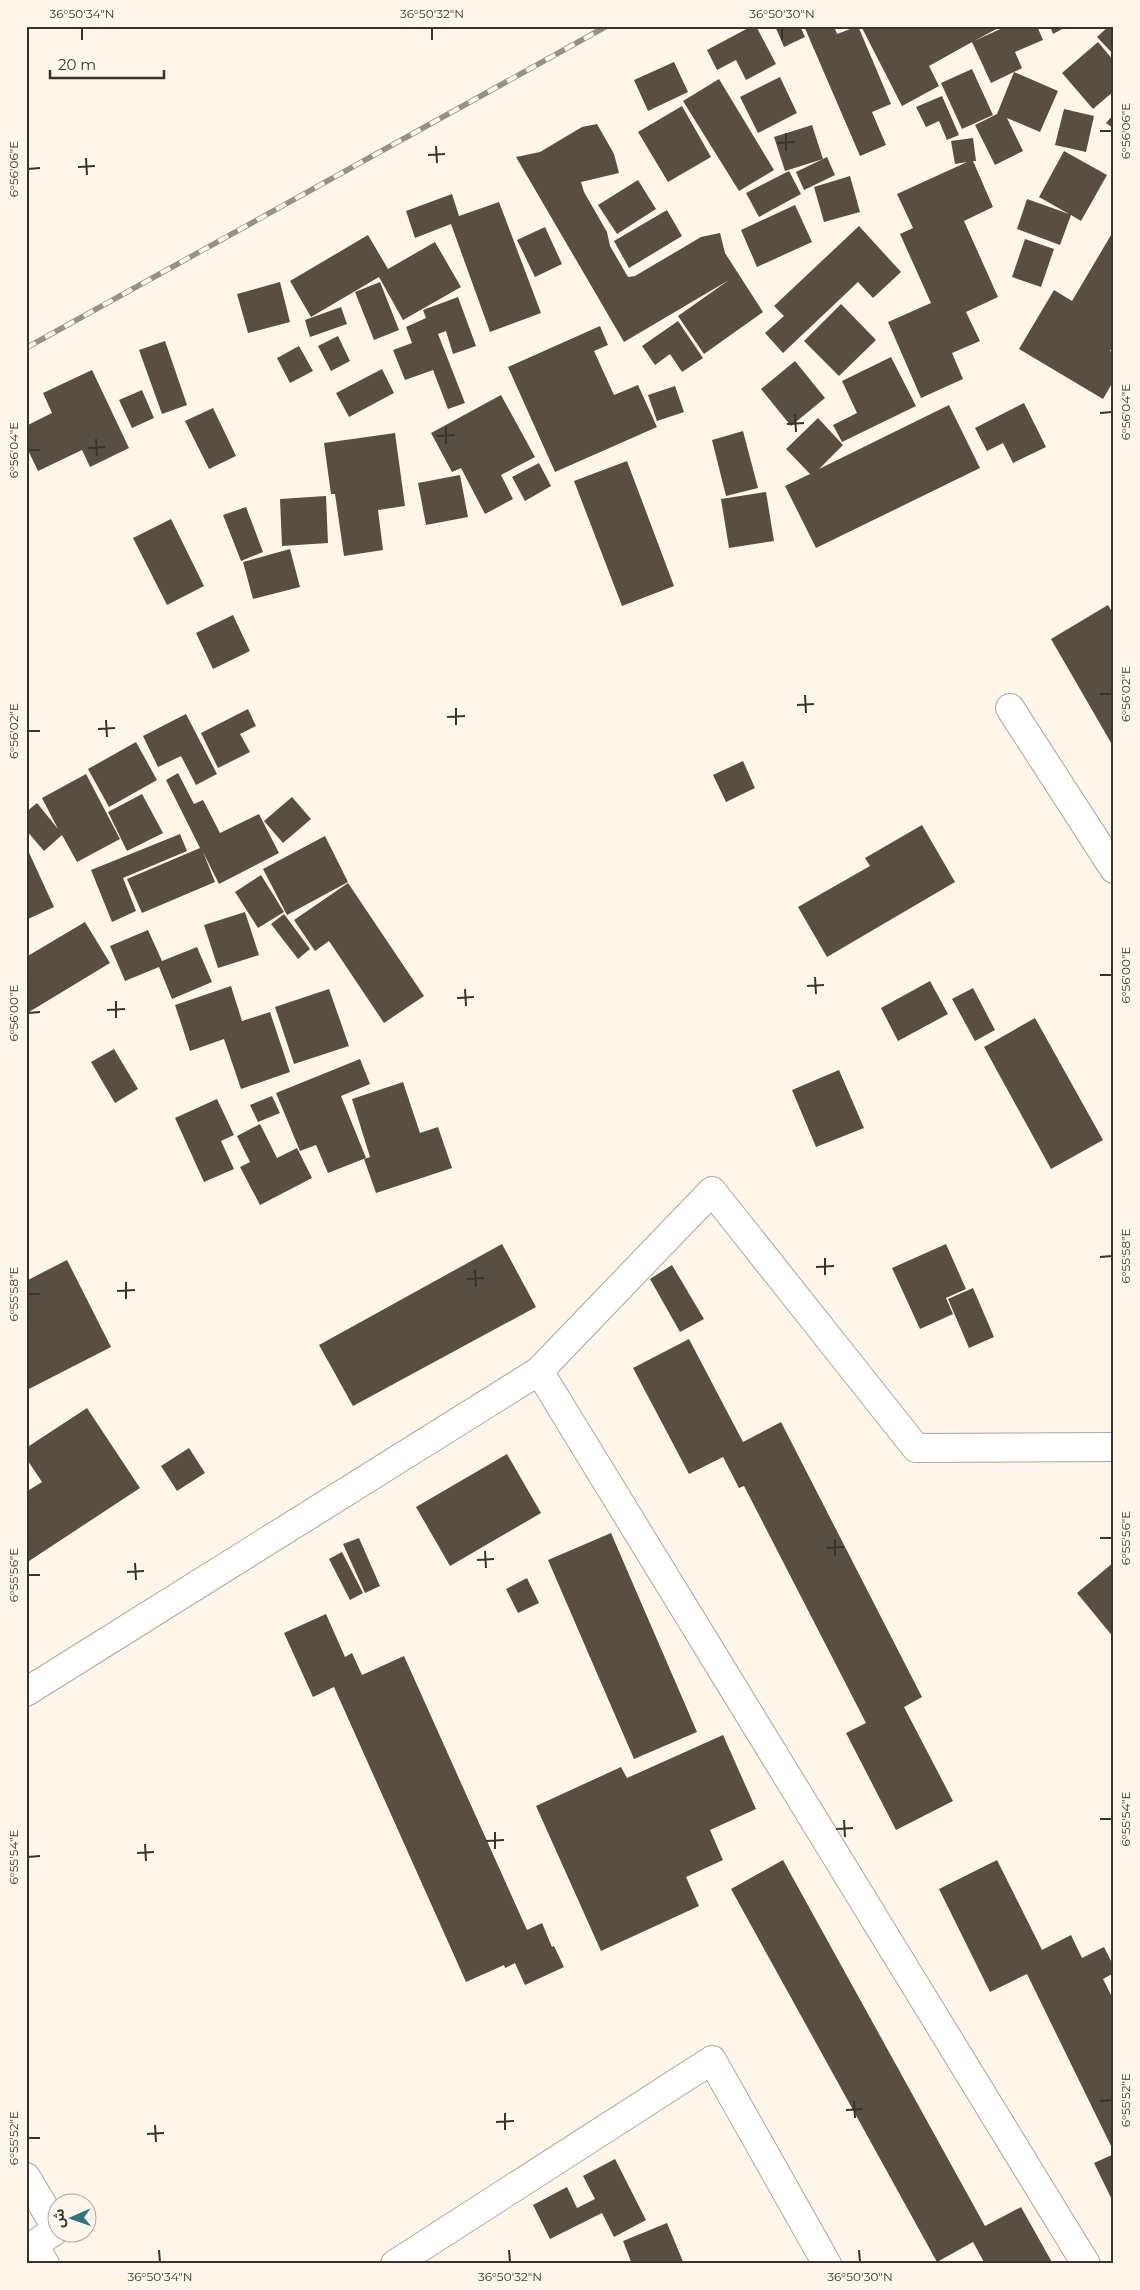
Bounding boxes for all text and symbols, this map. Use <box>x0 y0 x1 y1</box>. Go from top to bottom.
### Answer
text: 36°50'34"N <box>50 6 114 21</box>
text: 36°50'32"N <box>400 6 464 21</box>
text: 36°50'30"N <box>749 6 815 21</box>
scale bar <box>50 48 164 80</box>
text: 20 m <box>58 55 96 74</box>
text: 6°56'06"E <box>1118 103 1133 159</box>
text: 6°56'06"E <box>6 141 21 197</box>
text: 6°56'04"E <box>1118 384 1133 440</box>
text: 6°56'04"E <box>6 422 21 478</box>
text: 6°56'02"E <box>1118 666 1133 722</box>
text: 6°56'02"E <box>6 703 21 759</box>
text: 6°56'00"E <box>1118 946 1133 1004</box>
text: 6°56'00"E <box>6 984 21 1042</box>
text: 6°55'58"E <box>1118 1228 1133 1284</box>
text: 6°55'58"E <box>6 1266 21 1322</box>
text: 6°55'56"E <box>1118 1511 1133 1565</box>
text: 6°55'56"E <box>6 1548 21 1602</box>
text: 6°55'54"E <box>1118 1791 1133 1847</box>
text: 6°55'54"E <box>6 1829 21 1885</box>
text: 6°55'52"E <box>1118 2073 1133 2127</box>
text: 6°55'52"E <box>6 2111 21 2165</box>
north arrow <box>48 2192 98 2242</box>
text: ش <box>50 2209 68 2228</box>
text: 36°50'34"N <box>128 2269 192 2284</box>
text: 36°50'32"N <box>478 2269 542 2284</box>
text: 36°50'30"N <box>827 2269 893 2284</box>

